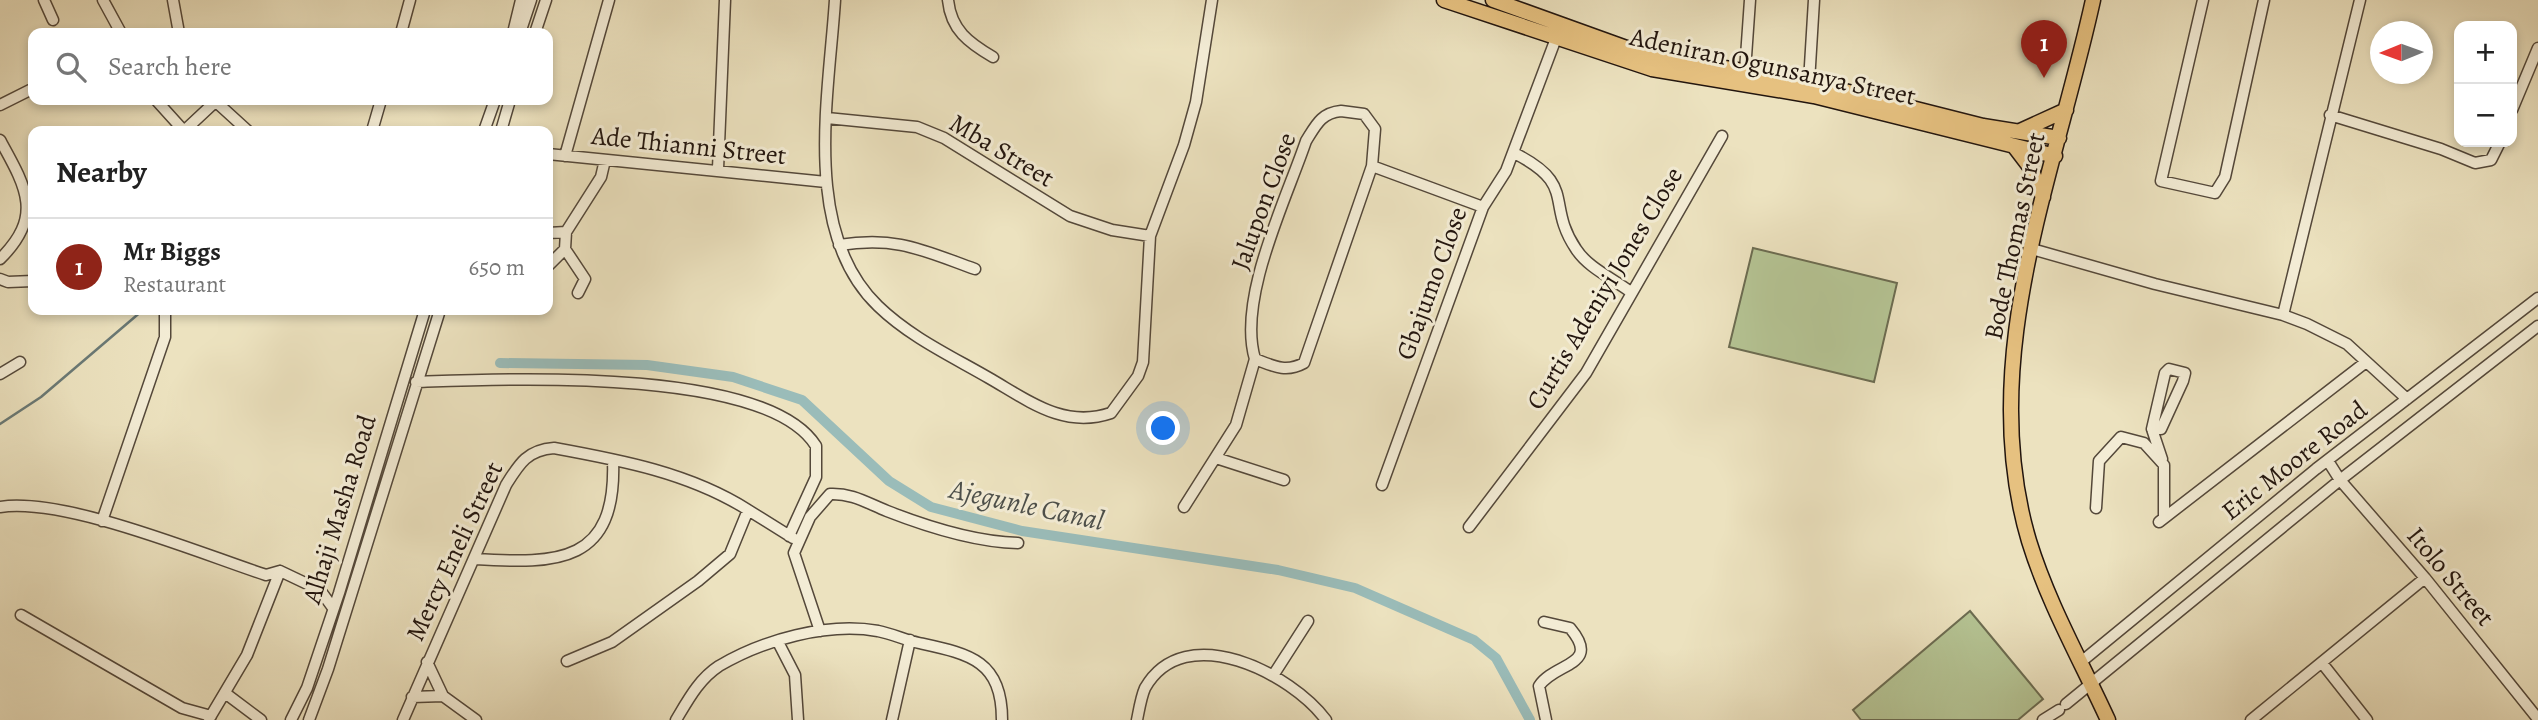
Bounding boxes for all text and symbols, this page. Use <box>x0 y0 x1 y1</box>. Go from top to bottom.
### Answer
street label: Adeniran Ogunsanya Street <box>1626 19 1919 114</box>
pin: 1 <box>2021 20 2067 78</box>
north arrow <box>2370 21 2433 84</box>
map controls <box>2454 21 2517 147</box>
button: + <box>2454 21 2517 84</box>
search box <box>28 28 553 105</box>
icon: search <box>52 48 90 86</box>
text: Search here <box>108 49 232 84</box>
button: − <box>2454 84 2517 147</box>
street label: Mba Street <box>943 105 1061 196</box>
street label: Ade Thianni Street <box>589 118 788 173</box>
street label: Jalupon Close <box>1222 128 1305 275</box>
street label: Bode Thomas Street <box>1975 129 2054 343</box>
text: Nearby <box>56 152 147 192</box>
street label: Curtis Adeniyi Jones Close <box>1518 160 1691 416</box>
street label: Gbajumo Close <box>1388 202 1475 365</box>
text: Mr Biggs <box>123 234 221 269</box>
text: 1 <box>75 252 83 283</box>
text: 650 m <box>469 252 525 283</box>
text: Restaurant <box>123 269 226 300</box>
street label: Eric Moore Road <box>2214 392 2374 528</box>
street label: Alhaji Masha Road <box>294 410 385 609</box>
your location <box>1146 411 1180 445</box>
street label: Mercy Eneli Street <box>398 456 511 646</box>
water label: Ajegunle Canal <box>944 470 1108 540</box>
street label: Itolo Street <box>2399 519 2503 634</box>

